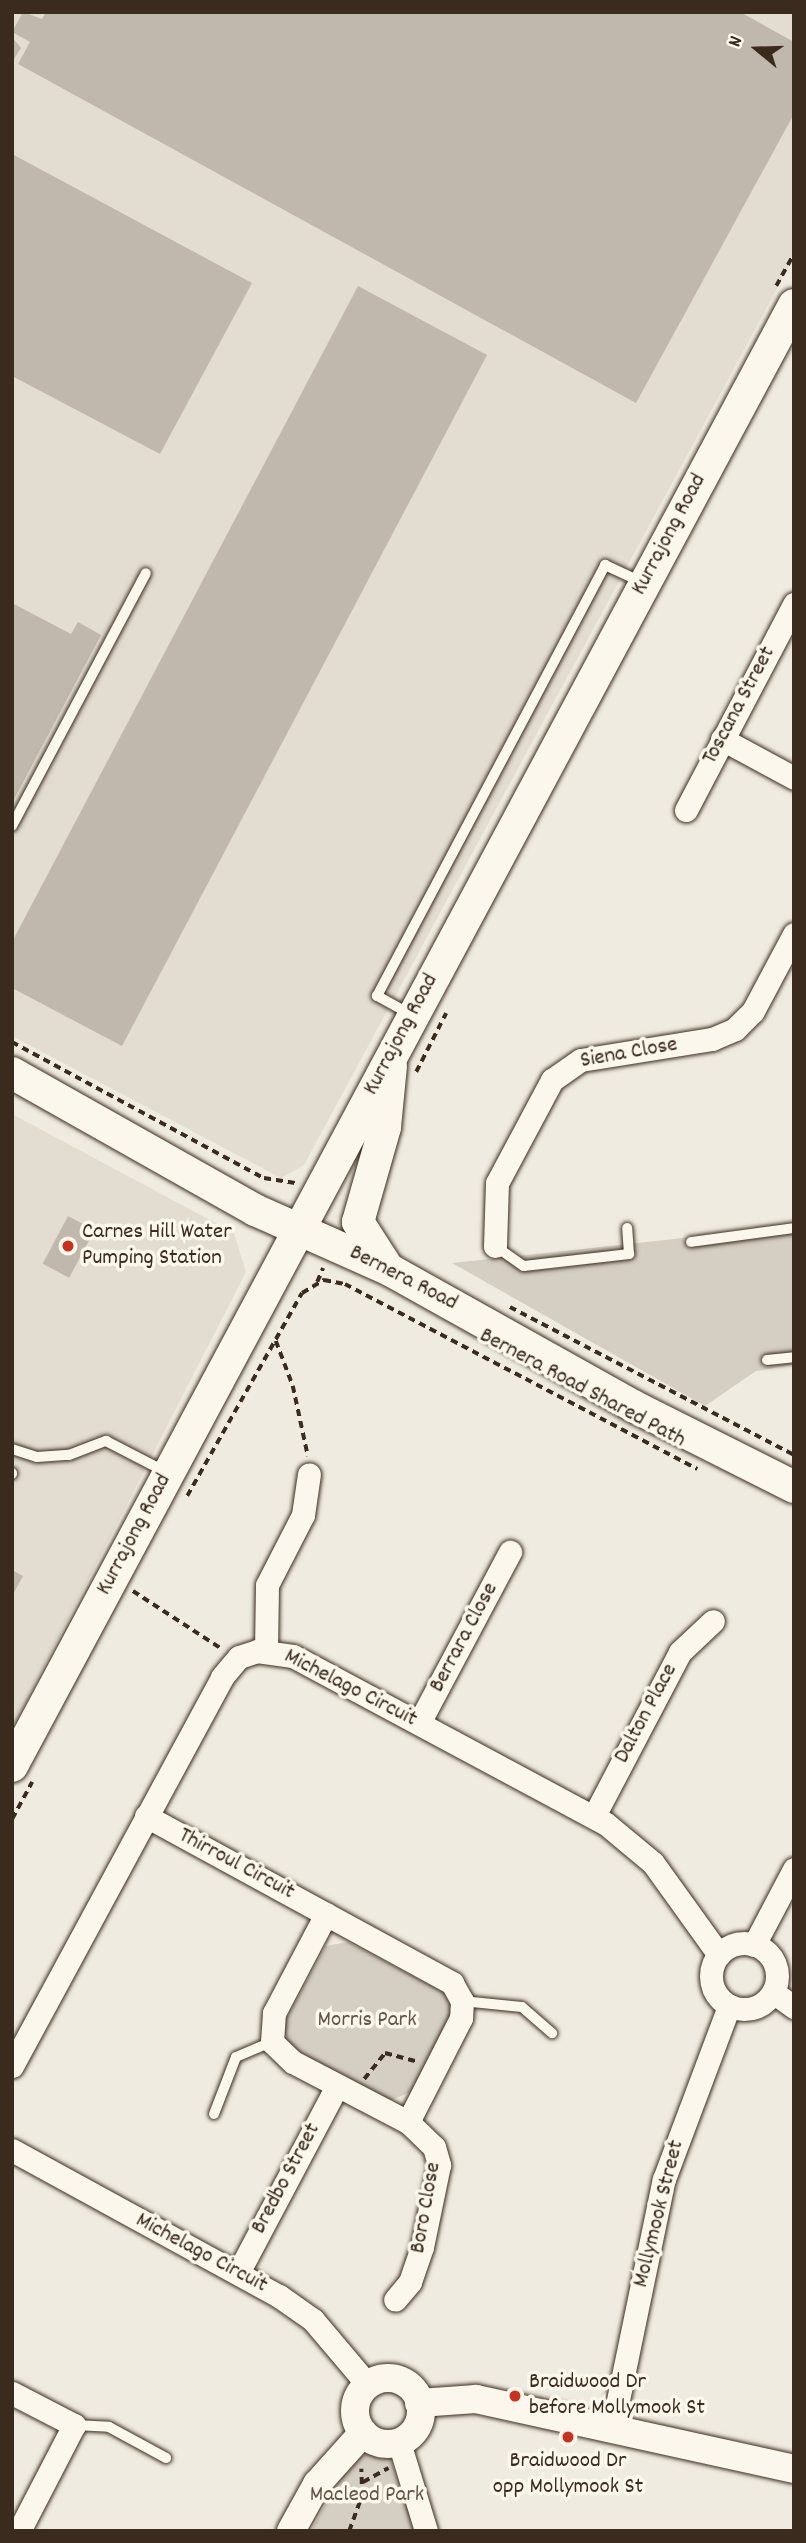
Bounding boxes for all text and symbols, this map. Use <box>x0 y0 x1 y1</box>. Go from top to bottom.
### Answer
north arrow <box>722 14 792 84</box>
text: N <box>722 33 751 51</box>
street label: Kurrajong Road <box>626 470 714 600</box>
street label: Toscana Street <box>697 642 783 770</box>
street label: Kurrajong Road <box>358 970 446 1100</box>
street label: Siena Close <box>578 1032 680 1076</box>
place label: Carnes Hill Water Pumping Station <box>82 1219 232 1273</box>
marker: Carnes Hill Water Pumping Station <box>60 1238 76 1254</box>
street label: Bernera Road <box>344 1240 462 1318</box>
street label: Bernera Road Shared Path <box>474 1323 690 1455</box>
street label: Kurrajong Road <box>91 1470 179 1600</box>
street label: Berrara Close <box>425 1578 505 1698</box>
street label: Michelago Circuit <box>279 1644 421 1734</box>
street label: Dalton Place <box>609 1659 685 1769</box>
street label: Thirroul Circuit <box>173 1823 299 1907</box>
park label: Morris Park <box>317 2007 417 2035</box>
street label: Bredbo Street <box>246 2119 328 2239</box>
street label: Mollymook Street <box>628 2137 692 2291</box>
street label: Boro Close <box>405 2160 449 2256</box>
street label: Michelago Circuit <box>130 2208 272 2300</box>
place label: Braidwood Dr before Mollymook St <box>529 2369 705 2423</box>
marker: Braidwood Dr before Mollymook St <box>507 2388 523 2404</box>
marker: Braidwood Dr opp Mollymook St <box>560 2429 576 2445</box>
place label: Braidwood Dr opp Mollymook St <box>493 2448 643 2502</box>
park label: Macleod Park <box>310 2482 424 2510</box>

